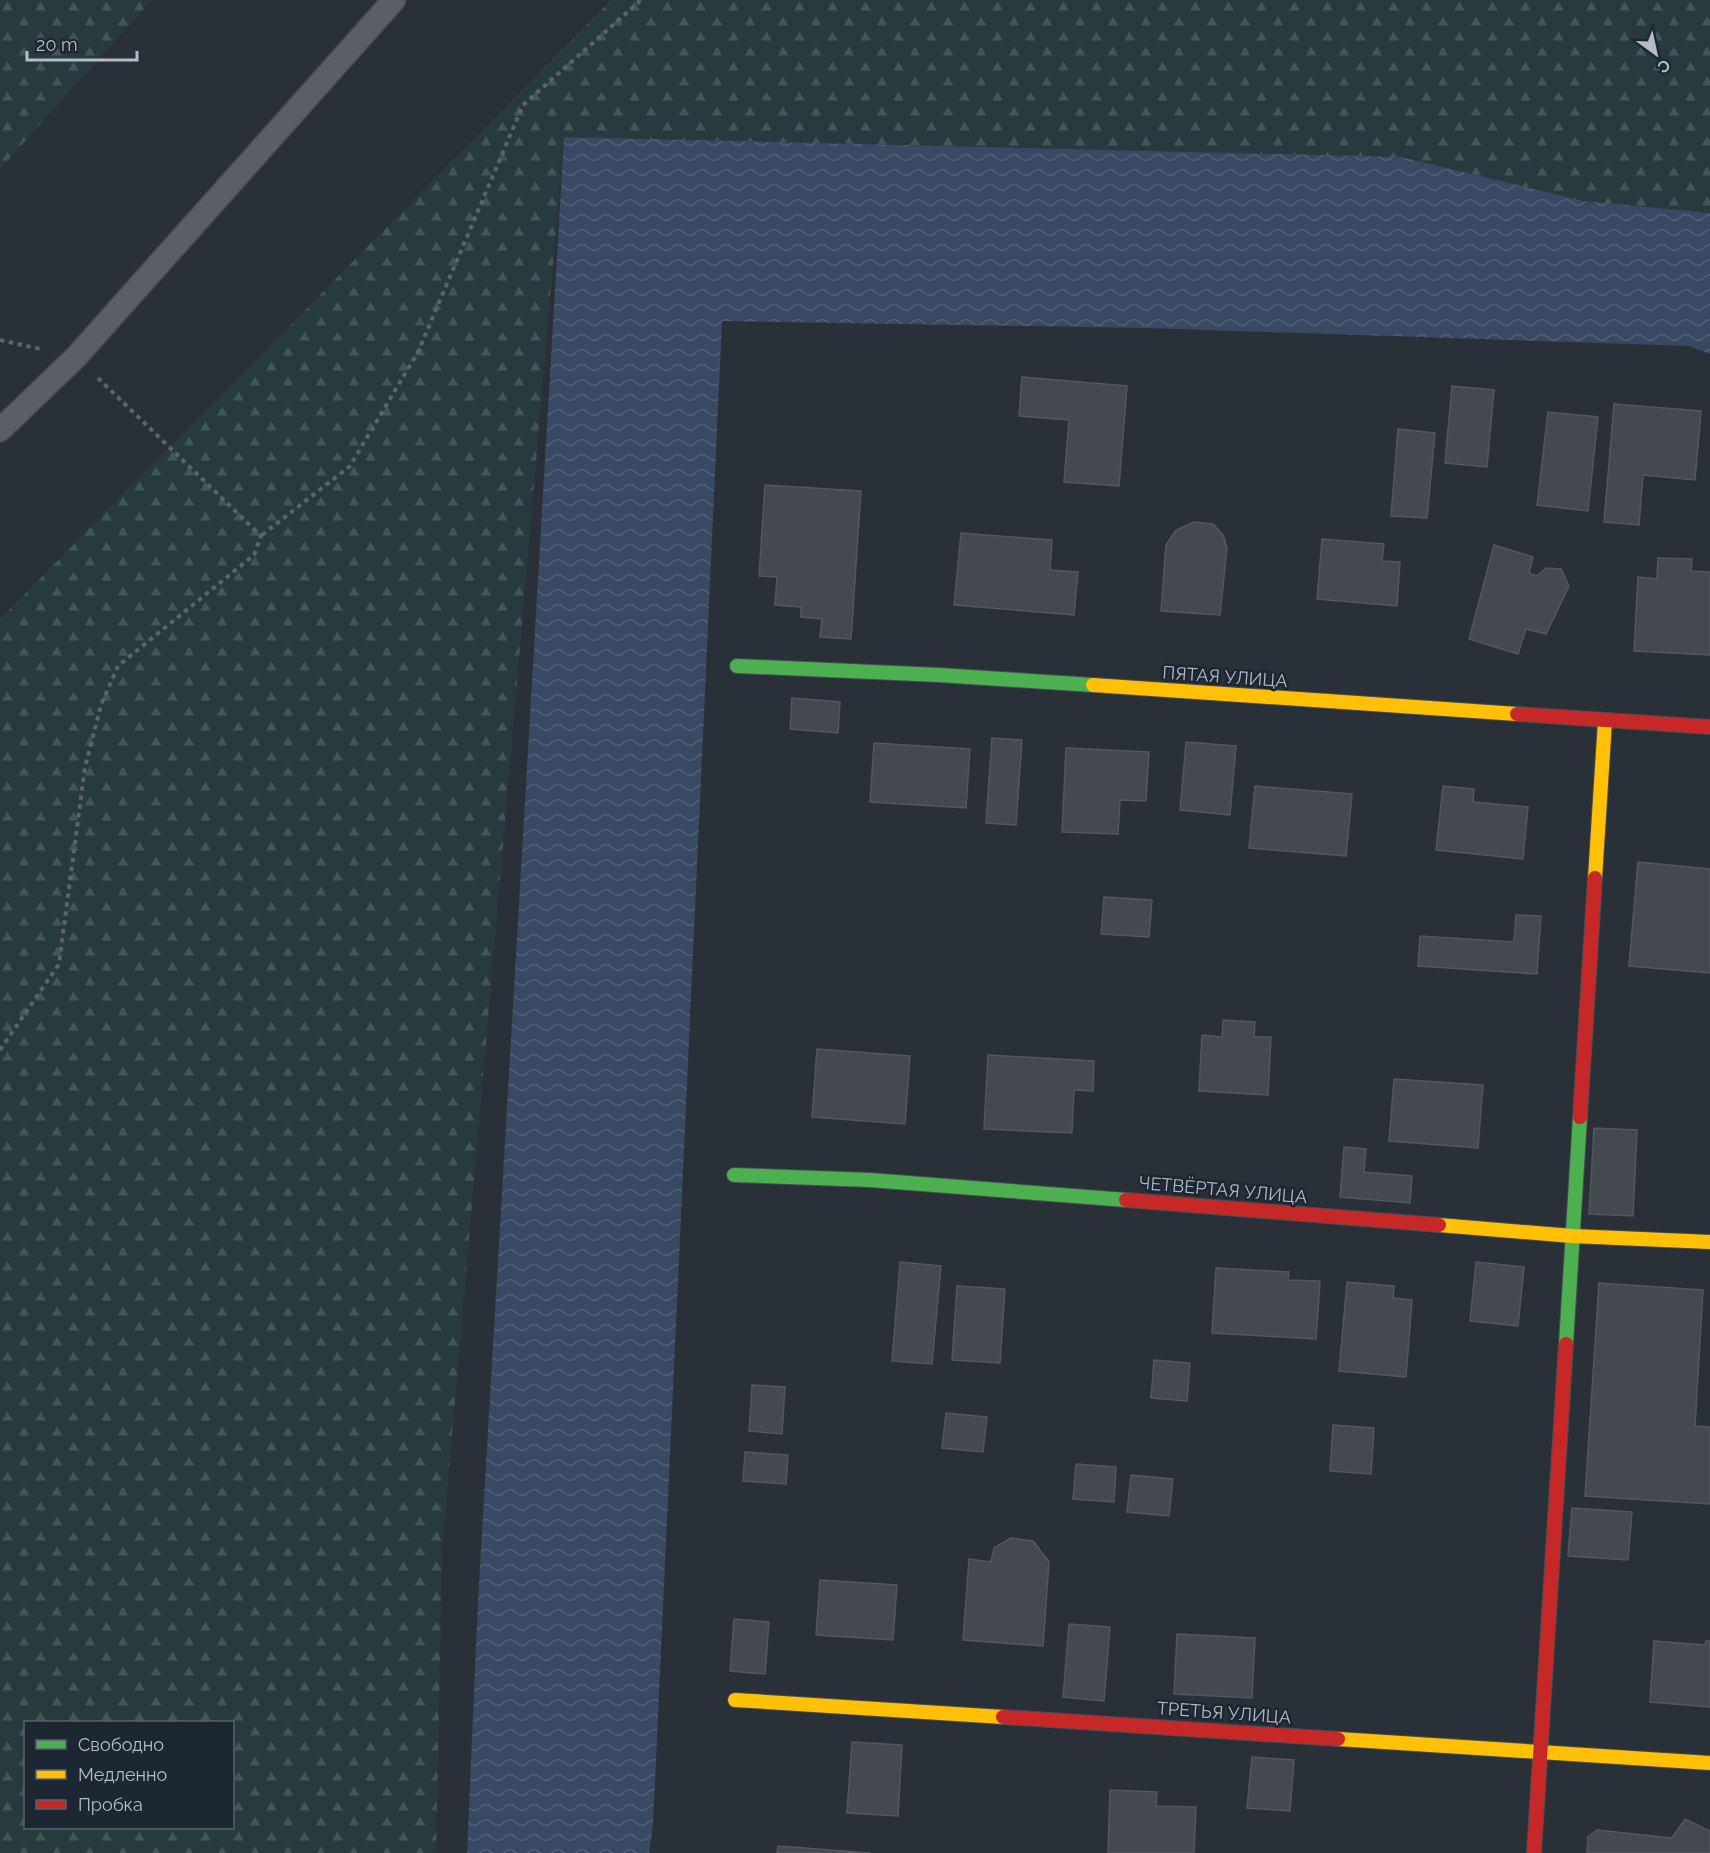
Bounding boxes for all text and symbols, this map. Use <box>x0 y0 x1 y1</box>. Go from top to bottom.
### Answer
scale bar <box>27 24 136 62</box>
north arrow <box>1626 24 1686 84</box>
text: 20 m <box>36 34 78 55</box>
text: С <box>1654 55 1674 77</box>
street label: ПЯТАЯ УЛИЦА <box>1162 662 1288 691</box>
street label: ЧЕТВЁРТАЯ УЛИЦА <box>1138 1172 1308 1207</box>
street label: ТРЕТЬЯ УЛИЦА <box>1156 1697 1292 1728</box>
legend <box>24 1721 234 1829</box>
text: Свободно <box>78 1734 164 1755</box>
text: Медленно <box>78 1764 167 1785</box>
text: Пробка <box>78 1794 143 1815</box>

